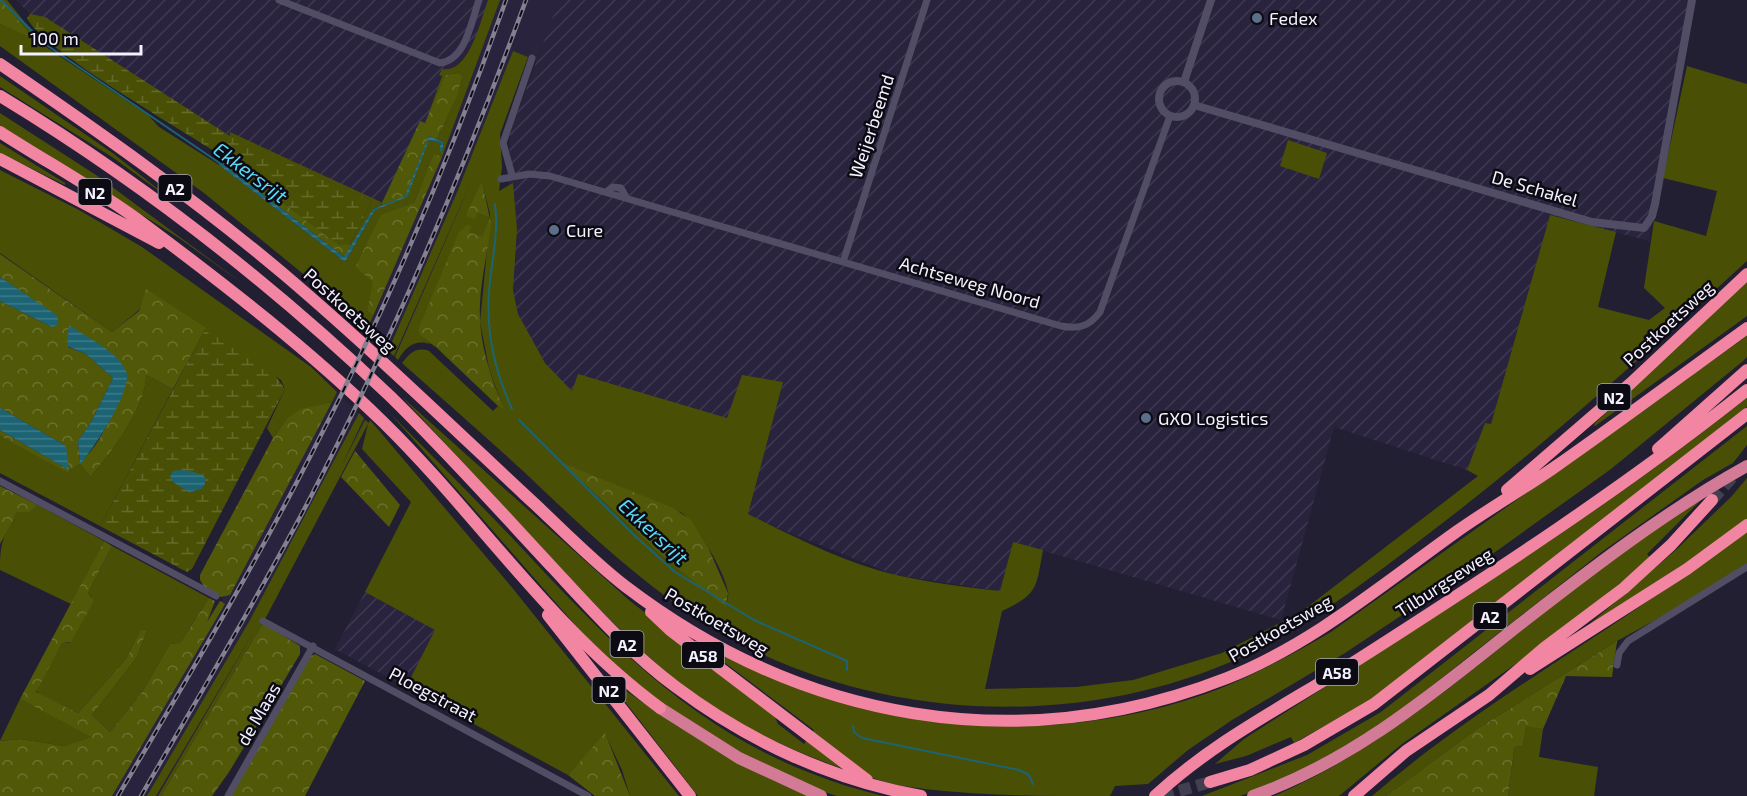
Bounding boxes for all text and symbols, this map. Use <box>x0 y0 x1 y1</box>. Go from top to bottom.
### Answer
place label: Fedex <box>1269 7 1318 29</box>
marker: Fedex <box>1250 11 1264 25</box>
scale bar <box>21 18 141 56</box>
text: 100 m <box>30 27 79 49</box>
street label: Weijerbeemd <box>844 71 898 181</box>
water label: Ekkersrijt <box>209 137 293 208</box>
street label: De Schakel <box>1489 165 1581 211</box>
road number: A2 <box>158 175 192 201</box>
road number: N2 <box>78 179 112 205</box>
place label: Cure <box>566 219 603 241</box>
marker: Cure <box>547 223 561 237</box>
street label: Achtseweg Noord <box>897 251 1043 313</box>
street label: Postkoetsweg <box>300 263 400 357</box>
street label: Postkoetsweg <box>1618 275 1718 371</box>
road number: N2 <box>1598 384 1630 410</box>
place label: GXO Logistics <box>1158 407 1268 429</box>
marker: GXO Logistics <box>1139 411 1153 425</box>
water label: Ekkersrijt <box>614 493 694 569</box>
street label: Tilburgseweg <box>1391 542 1497 622</box>
street label: Postkoetsweg <box>661 582 773 660</box>
street label: Postkoetsweg <box>1224 589 1336 667</box>
road number: A2 <box>1474 603 1506 629</box>
road number: A2 <box>610 631 644 657</box>
road number: A58 <box>682 642 724 668</box>
road number: A58 <box>1316 659 1358 685</box>
street label: Ploegstraat <box>386 662 481 726</box>
road number: N2 <box>592 677 626 703</box>
street label: de Maas <box>231 679 285 749</box>

